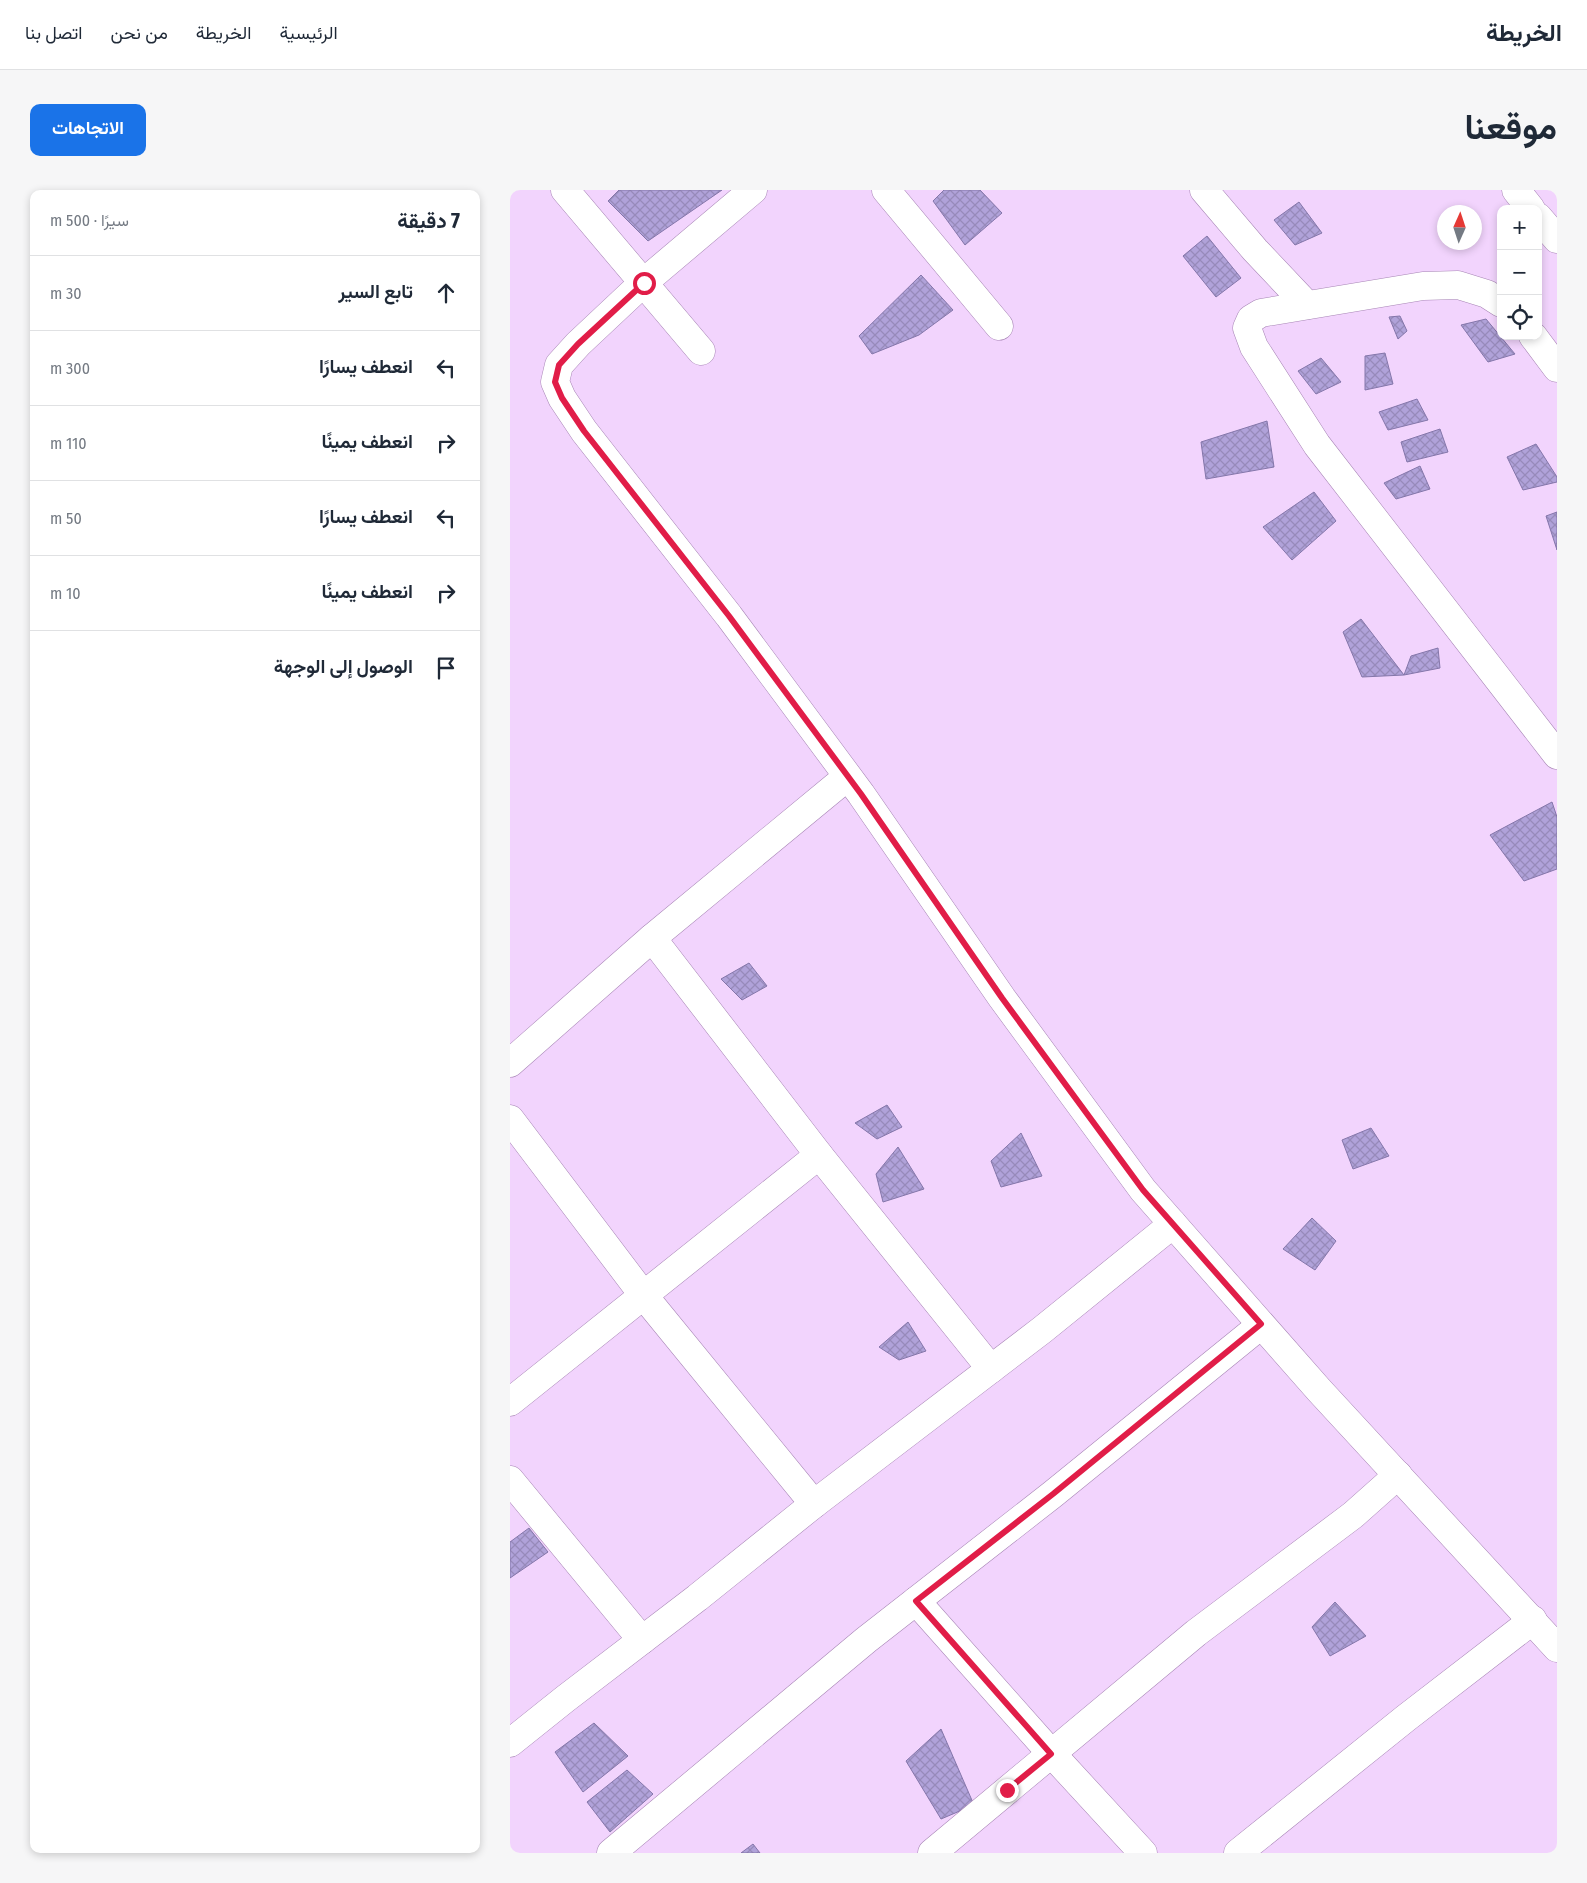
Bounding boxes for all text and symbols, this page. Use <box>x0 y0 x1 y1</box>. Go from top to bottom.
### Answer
text: الخريطة <box>1486 19 1562 47</box>
text: اتصل بنا <box>25 22 83 44</box>
text: من نحن <box>111 22 168 44</box>
text: الخريطة <box>196 22 251 44</box>
text: الرئيسية <box>279 22 338 44</box>
button: الاتجاهات <box>30 104 146 156</box>
text: موقعنا <box>1464 106 1557 148</box>
north arrow <box>1437 205 1482 250</box>
map controls <box>1497 205 1542 340</box>
button: + <box>1497 205 1542 250</box>
text: 7 دقيقة <box>397 208 460 234</box>
text: سيرًا · 500 m <box>50 211 129 230</box>
button: − <box>1497 250 1542 295</box>
route start <box>633 272 656 295</box>
icon: ahead <box>432 279 460 307</box>
text: تابع السير <box>338 280 413 303</box>
text: 30 m <box>50 284 82 303</box>
button: locate <box>1497 295 1542 340</box>
icon: left <box>432 354 460 382</box>
text: انعطف يسارًا <box>319 355 413 378</box>
text: 300 m <box>50 359 90 378</box>
icon: right <box>432 429 460 457</box>
text: انعطف يمينًا <box>321 430 413 453</box>
text: 110 m <box>50 434 87 453</box>
icon: left <box>432 504 460 532</box>
text: انعطف يسارًا <box>319 505 413 528</box>
text: 50 m <box>50 509 82 528</box>
icon: right <box>432 579 460 607</box>
text: انعطف يمينًا <box>321 580 413 603</box>
text: 10 m <box>50 584 81 603</box>
icon: arrive <box>432 654 460 682</box>
text: الوصول إلى الوجهة <box>274 655 413 678</box>
route end <box>996 1779 1019 1802</box>

